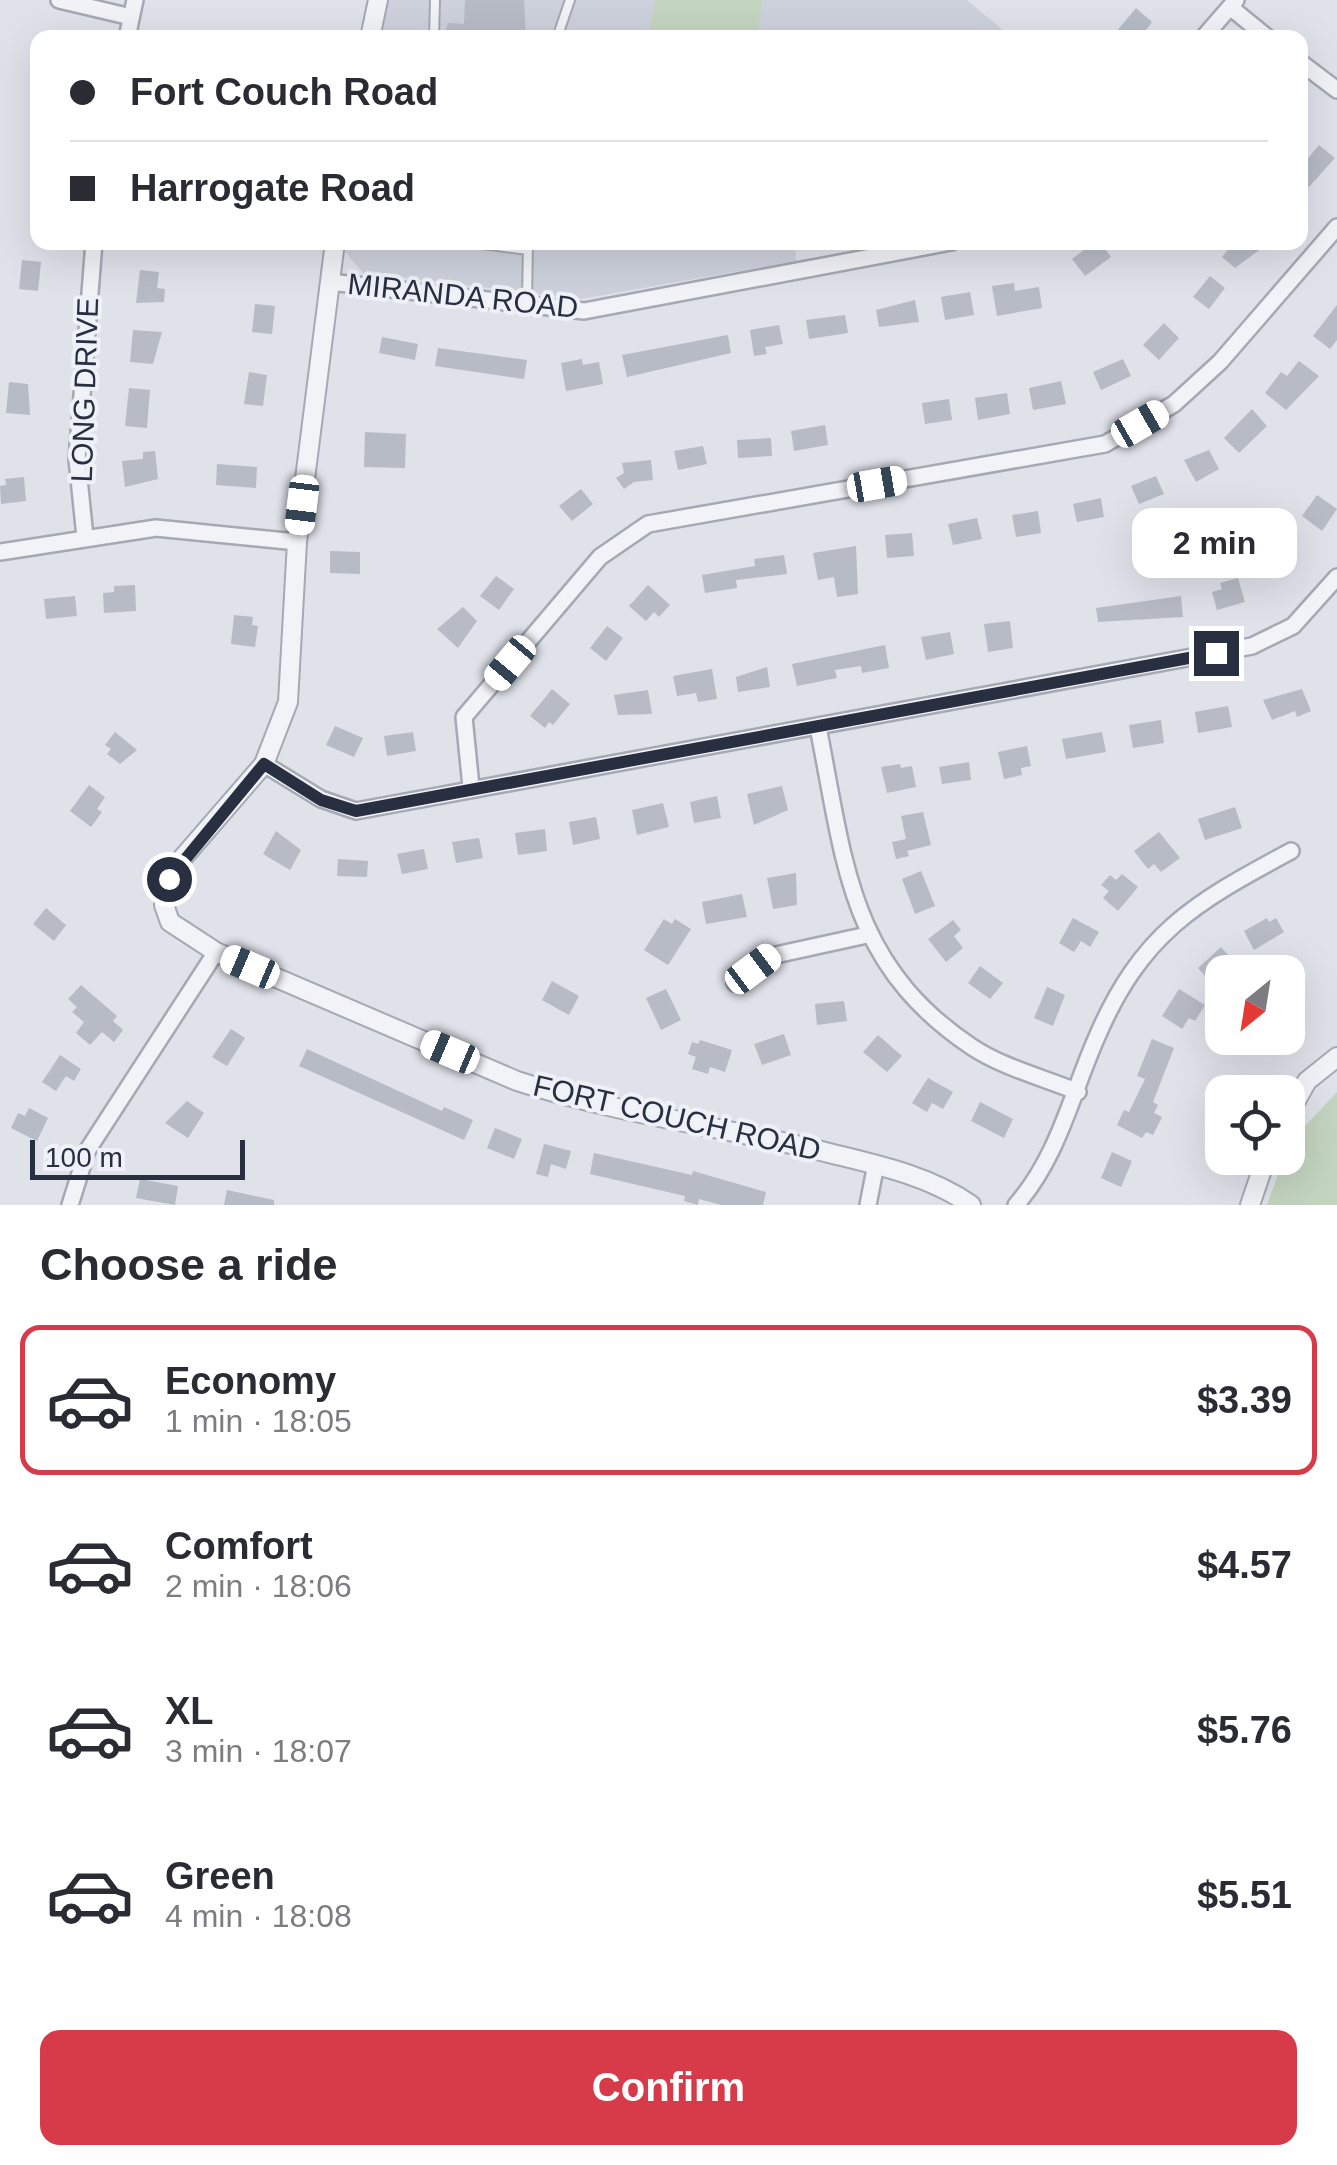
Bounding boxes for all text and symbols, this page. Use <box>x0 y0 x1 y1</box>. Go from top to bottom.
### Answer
text: Fort Couch Road <box>130 71 438 113</box>
text: Harrogate Road <box>130 167 415 209</box>
street label: MIRANDA ROAD <box>346 267 580 324</box>
street label: LONG DRIVE <box>65 297 104 483</box>
car <box>1107 396 1173 452</box>
car <box>845 464 909 504</box>
car <box>283 473 321 537</box>
callout: 2 min <box>1134 508 1298 578</box>
text: 2 min <box>1173 525 1256 561</box>
car <box>479 630 541 696</box>
route end <box>1194 631 1239 676</box>
route start <box>147 857 192 902</box>
car <box>720 939 786 999</box>
car <box>217 941 283 993</box>
north arrow <box>1205 955 1305 1055</box>
map controls <box>1205 955 1305 1175</box>
car <box>417 1026 483 1078</box>
street label: FORT COUCH ROAD <box>530 1068 824 1167</box>
button: locate <box>1205 1075 1305 1175</box>
scale bar <box>30 1135 245 1180</box>
text: 100 m <box>45 1142 123 1173</box>
text: Choose a ride <box>40 1239 338 1290</box>
icon: car <box>45 1355 135 1445</box>
text: Economy <box>165 1360 336 1402</box>
text: $3.39 <box>1197 1379 1292 1421</box>
text: 1 min · 18:05 <box>165 1403 352 1439</box>
icon: car <box>45 1520 135 1610</box>
text: Comfort <box>165 1525 313 1567</box>
text: $4.57 <box>1197 1544 1292 1586</box>
text: 2 min · 18:06 <box>165 1568 352 1604</box>
icon: car <box>45 1685 135 1775</box>
text: XL <box>165 1690 214 1732</box>
text: $5.76 <box>1197 1709 1292 1751</box>
text: 3 min · 18:07 <box>165 1733 352 1769</box>
icon: car <box>45 1850 135 1940</box>
text: Green <box>165 1855 275 1897</box>
text: $5.51 <box>1197 1874 1292 1916</box>
text: 4 min · 18:08 <box>165 1898 352 1934</box>
button: Confirm <box>40 2030 1297 2145</box>

